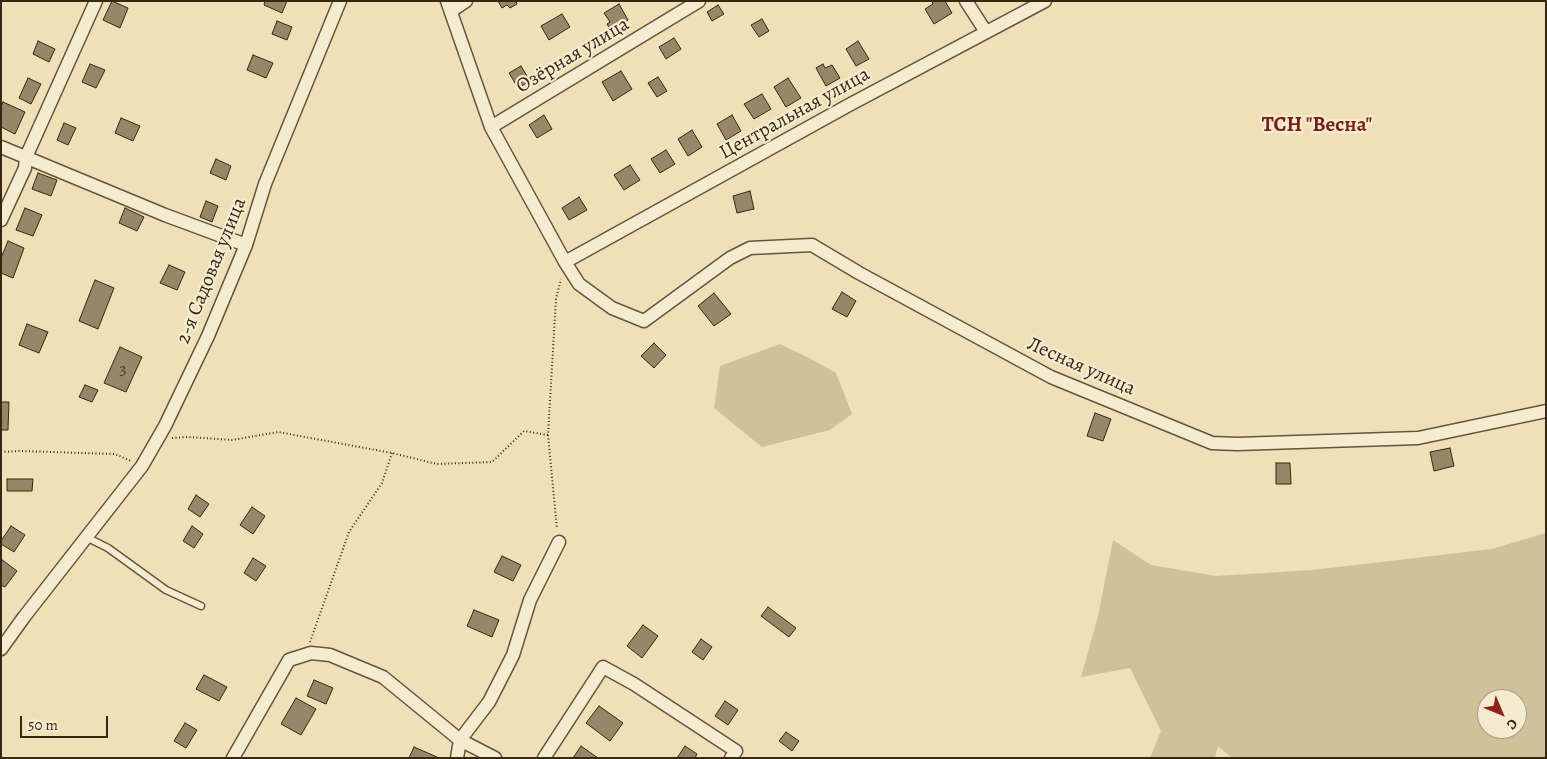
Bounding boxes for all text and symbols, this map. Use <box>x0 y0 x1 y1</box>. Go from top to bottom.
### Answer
street label: Озёрная улица <box>512 13 634 99</box>
street label: Центральная улица <box>716 63 874 165</box>
district label: ТСН "Весна" <box>1262 113 1372 139</box>
street label: 2-я Садовая улица <box>172 194 252 348</box>
street label: Лесная улица <box>1023 332 1139 402</box>
house number: 3 <box>119 359 127 381</box>
north arrow <box>1477 689 1527 739</box>
scale bar <box>22 706 110 738</box>
text: С <box>1502 714 1522 734</box>
text: 50 m <box>28 715 58 735</box>

